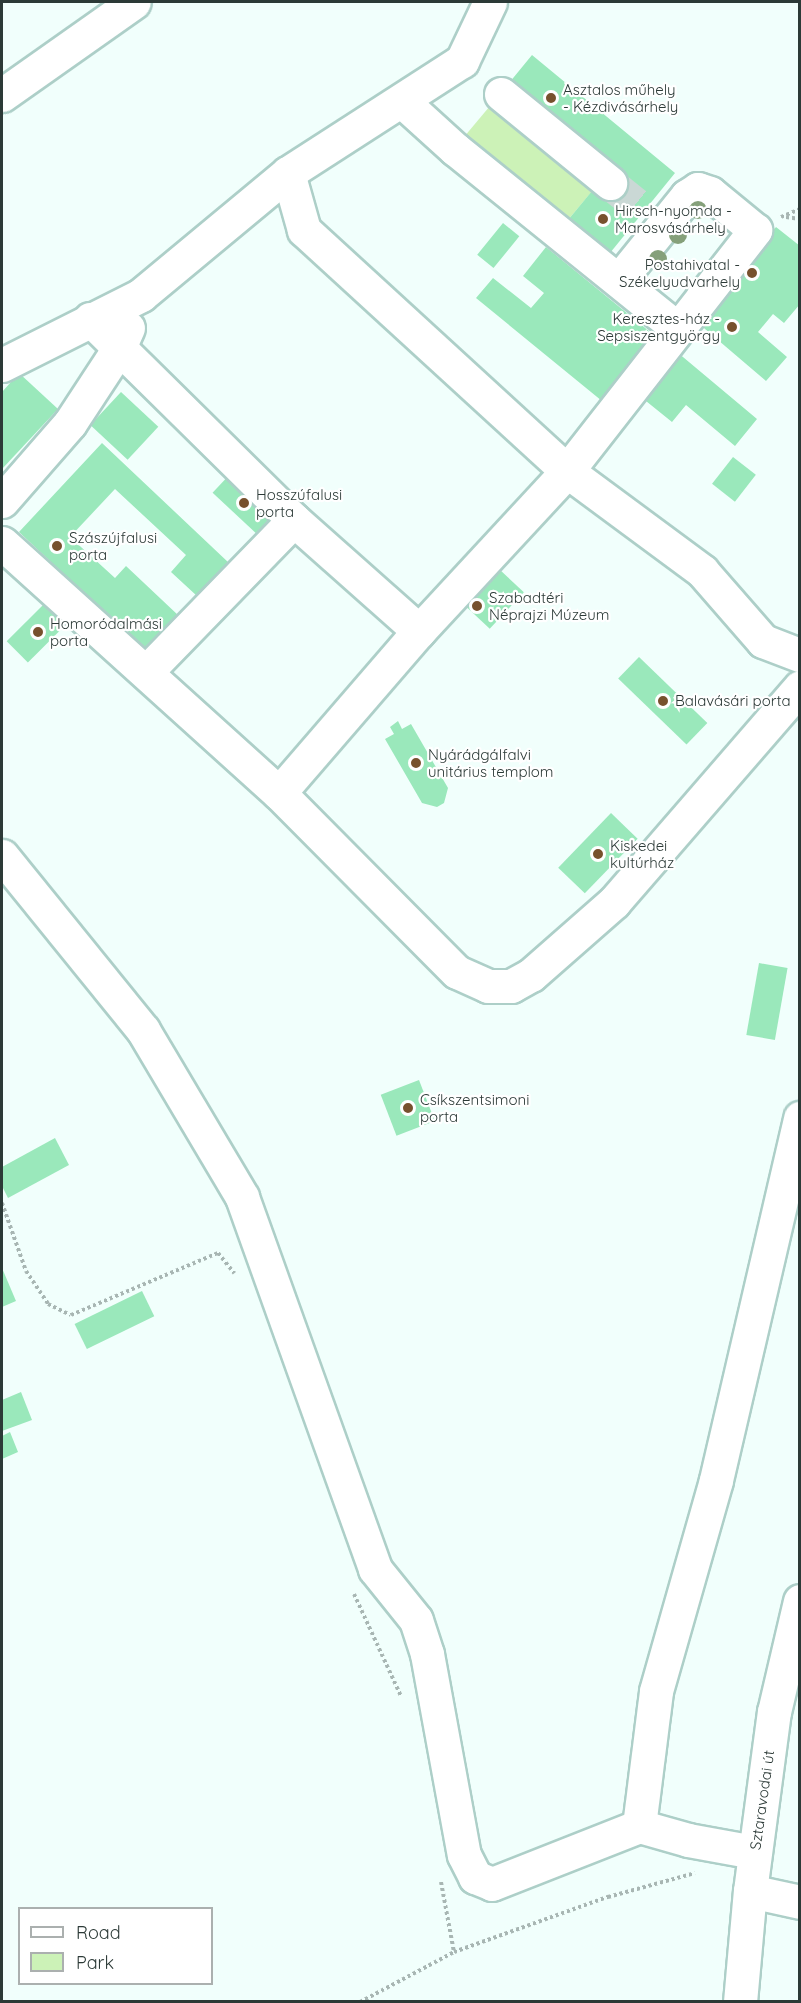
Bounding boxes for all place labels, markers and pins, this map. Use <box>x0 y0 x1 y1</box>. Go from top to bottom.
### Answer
place label: Asztalos műhely - Kézdivásárhely <box>563 80 678 115</box>
marker: Asztalos műhely - Kézdivásárhely <box>544 91 558 105</box>
place label: Hirsch-nyomda - Marosvásárhely <box>615 201 732 236</box>
marker: Hirsch-nyomda - Marosvásárhely <box>596 212 610 226</box>
place label: Postahivatal - Székelyudvarhely <box>619 255 740 290</box>
marker: Postahivatal - Székelyudvarhely <box>745 266 759 280</box>
place label: Keresztes-ház - Sepsiszentgyörgy <box>597 309 720 344</box>
marker: Keresztes-ház - Sepsiszentgyörgy <box>725 320 739 334</box>
place label: Hosszúfalusi porta <box>256 485 342 520</box>
marker: Hosszúfalusi porta <box>237 496 251 510</box>
place label: Szászújfalusi porta <box>69 528 157 563</box>
marker: Szászújfalusi porta <box>50 539 64 553</box>
place label: Szabadtéri Néprajzi Múzeum <box>489 588 609 623</box>
marker: Szabadtéri Néprajzi Múzeum <box>470 599 484 613</box>
place label: Homoródalmási porta <box>50 614 162 649</box>
marker: Homoródalmási porta <box>31 625 45 639</box>
place label: Balavásári porta <box>675 692 791 710</box>
marker: Balavásári porta <box>656 694 670 708</box>
place label: Nyárádgálfalvi unitárius templom <box>428 745 554 780</box>
marker: Nyárádgálfalvi unitárius templom <box>409 756 423 770</box>
place label: Kiskedei kultúrház <box>610 836 674 871</box>
marker: Kiskedei kultúrház <box>591 847 605 861</box>
place label: Csíkszentsimoni porta <box>420 1090 529 1125</box>
marker: Csíkszentsimoni porta <box>401 1101 415 1115</box>

